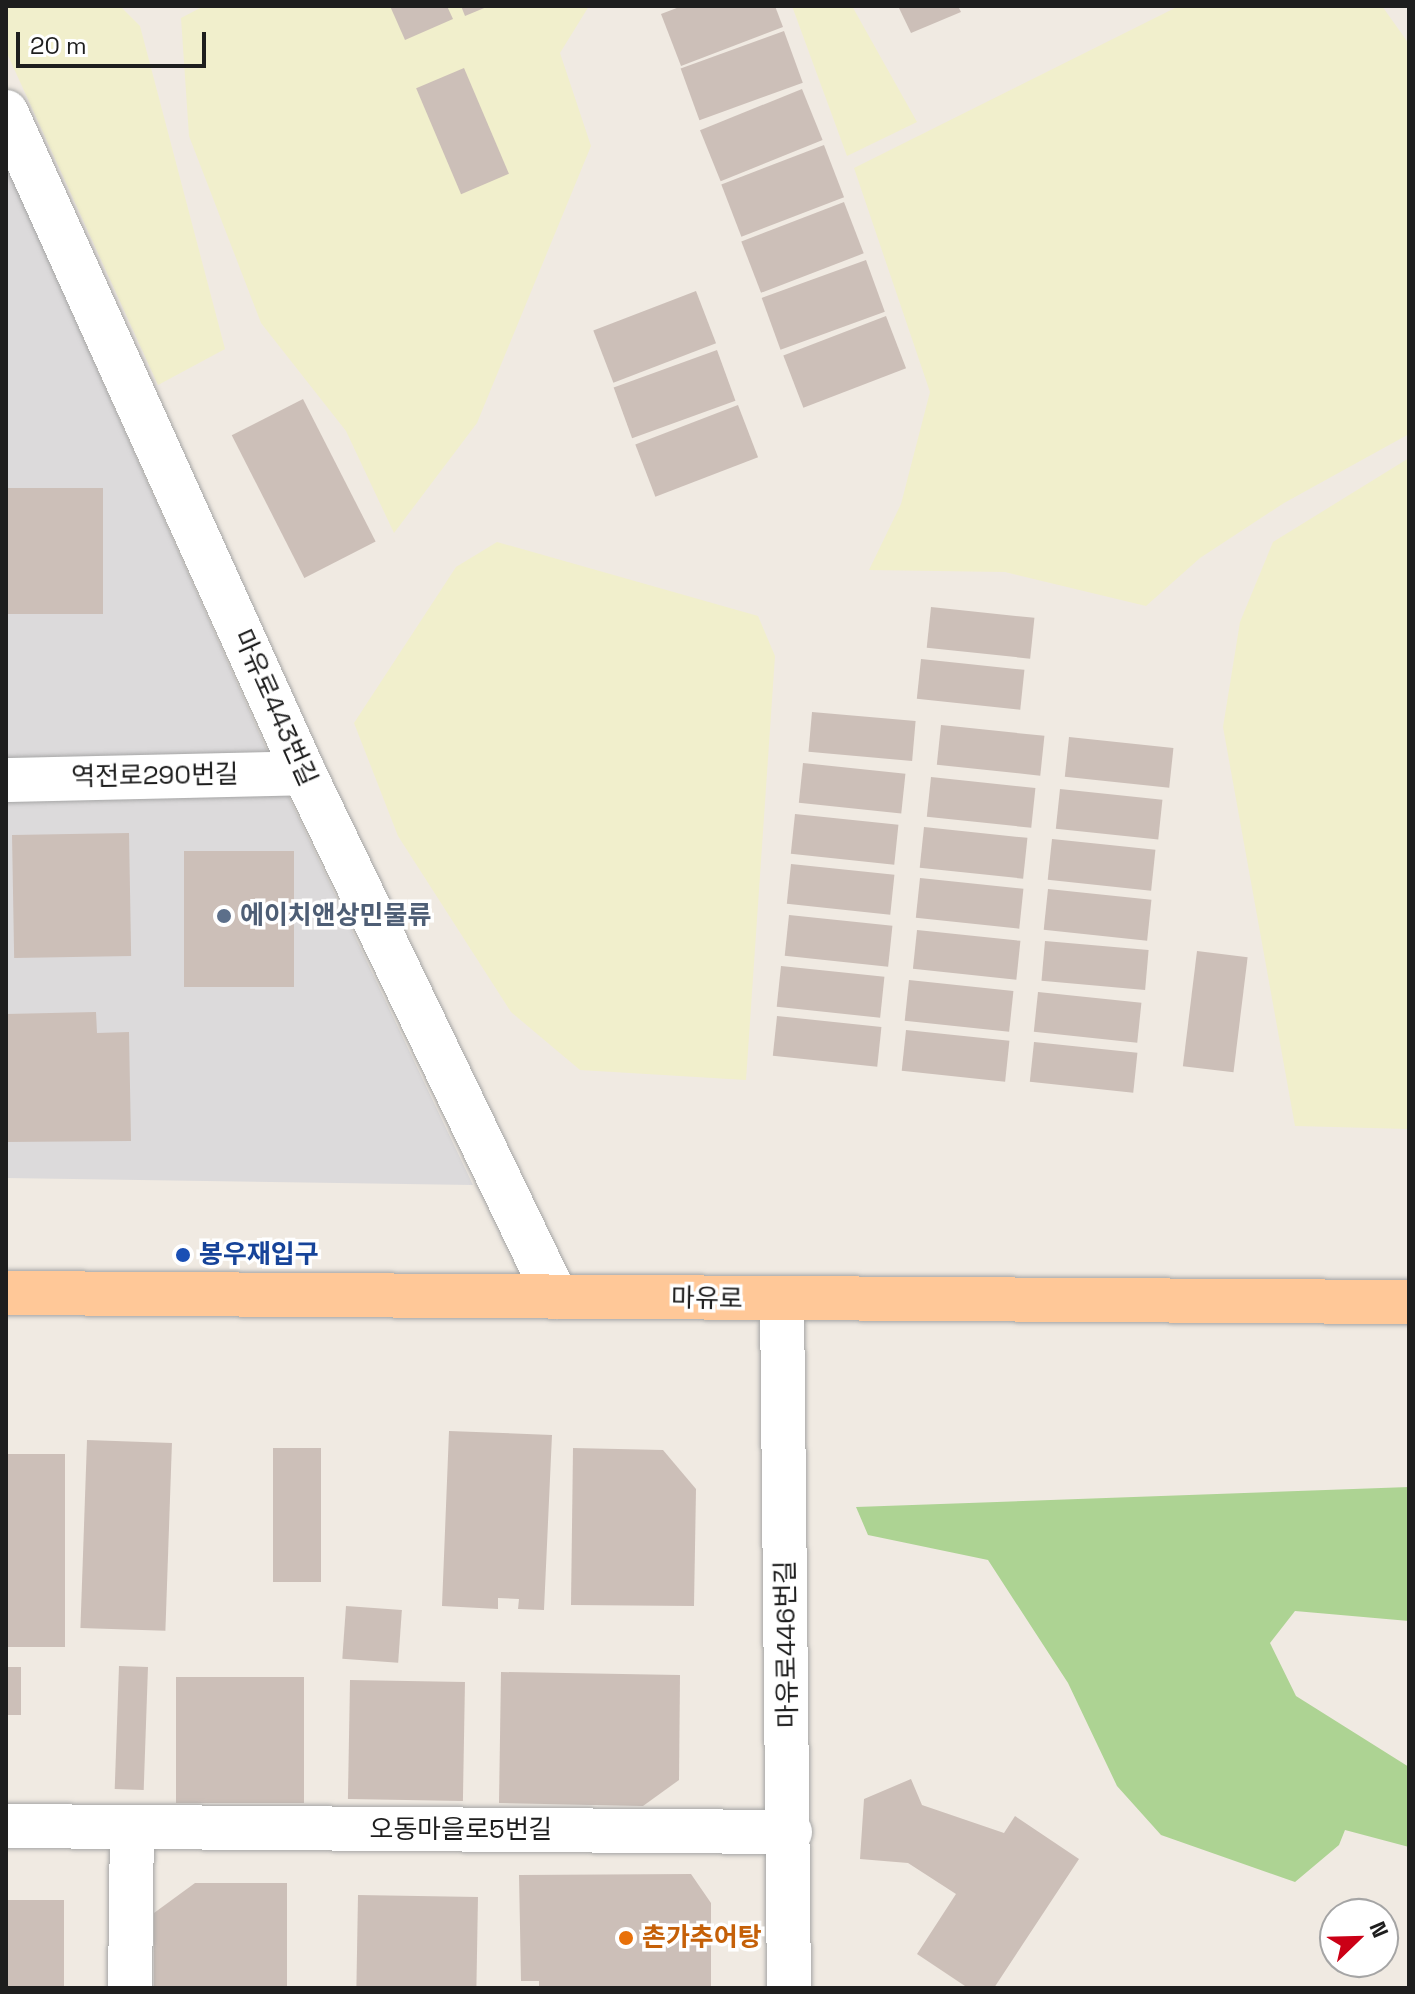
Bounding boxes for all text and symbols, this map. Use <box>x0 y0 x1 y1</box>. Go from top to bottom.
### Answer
scale bar <box>20 16 210 66</box>
text: 20 m <box>30 30 87 61</box>
street label: 마유로443번길 <box>227 625 323 791</box>
street label: 역전로290번길 <box>71 759 239 793</box>
place label: 에이치앤상민물류 <box>240 900 431 932</box>
marker: 에이치앤상민물류 <box>215 907 233 925</box>
place label: 봉우재입구 <box>199 1239 319 1271</box>
marker: 봉우재입구 <box>174 1246 192 1264</box>
street label: 마유로 <box>671 1283 743 1315</box>
street label: 마유로446번길 <box>770 1560 804 1728</box>
street label: 오동마을로5번길 <box>369 1814 553 1846</box>
north arrow <box>1319 1898 1399 1978</box>
text: N <box>1363 1917 1395 1942</box>
place label: 촌가추어탕 <box>642 1922 762 1954</box>
marker: 촌가추어탕 <box>617 1929 635 1947</box>

